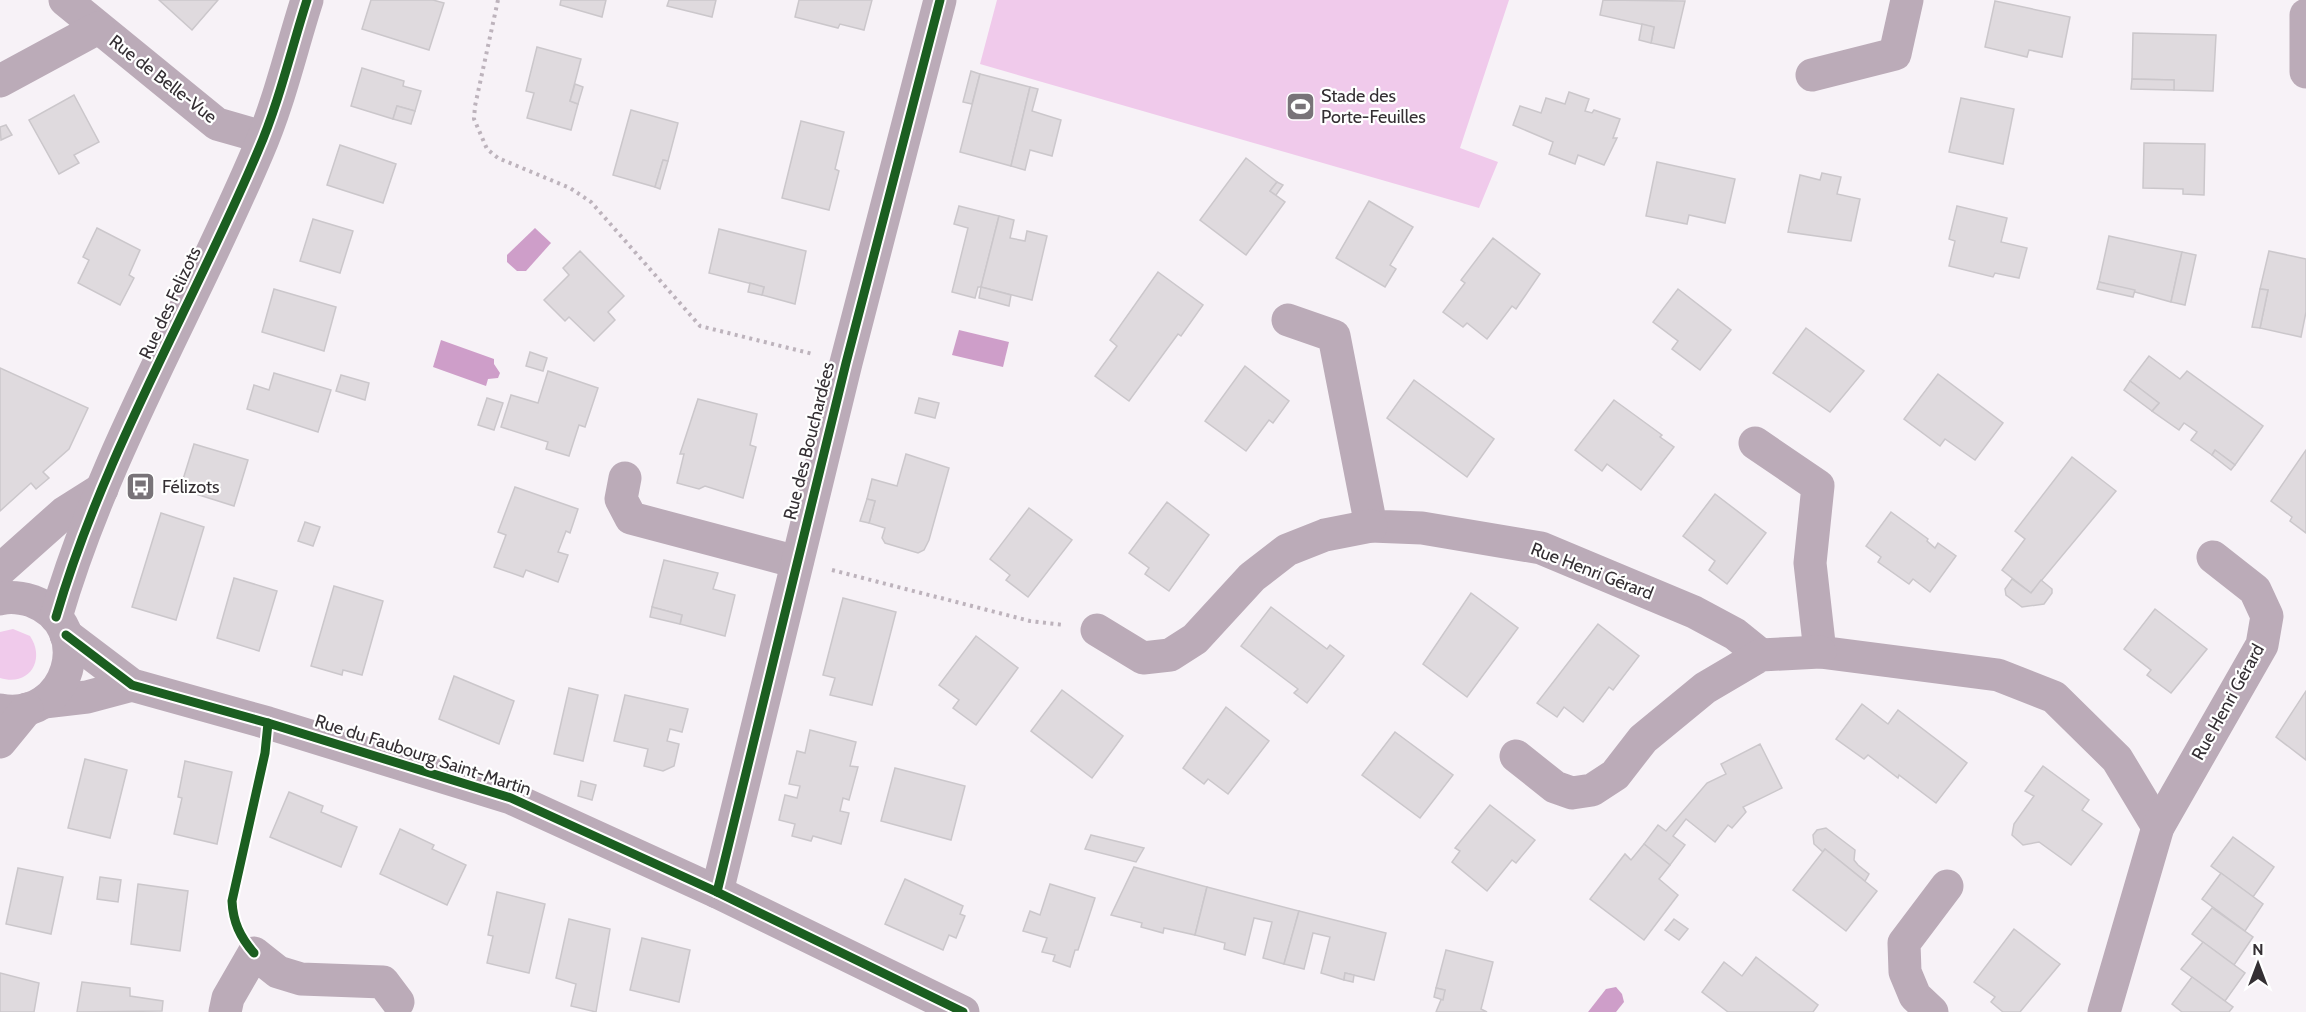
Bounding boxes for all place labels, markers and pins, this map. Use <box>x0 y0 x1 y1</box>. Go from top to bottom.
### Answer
place label: Stade des Porte-Feuilles <box>1321 85 1426 128</box>
sports icon: Stade des Porte-Feuilles <box>1284 90 1316 122</box>
bus stop icon: Félizots <box>125 471 157 503</box>
place label: Félizots <box>162 476 219 498</box>

